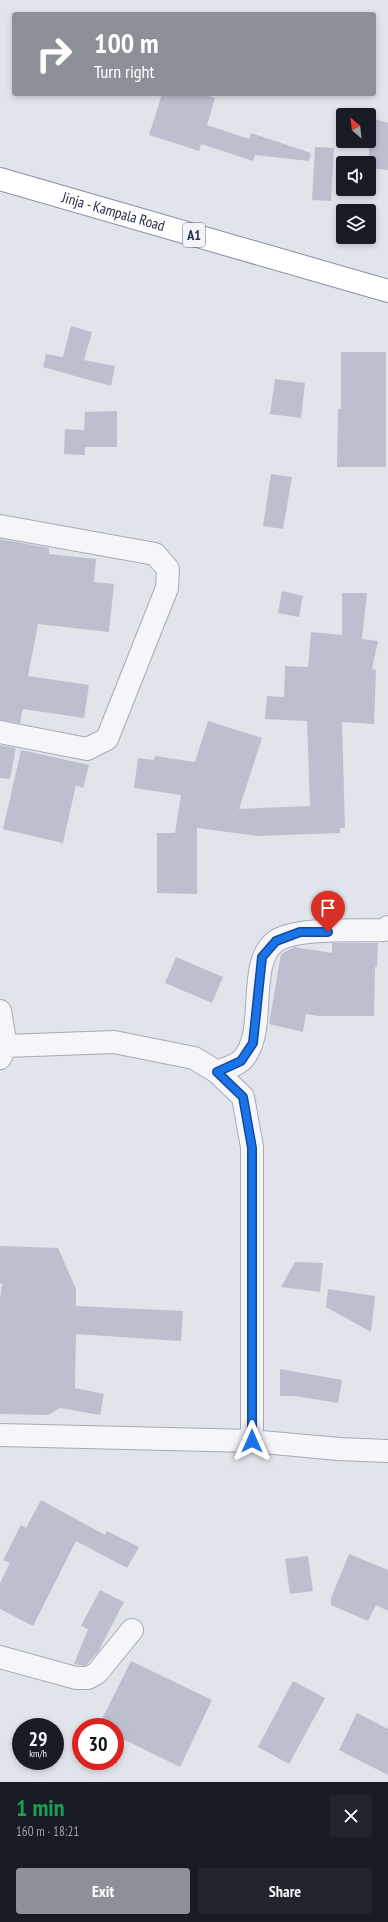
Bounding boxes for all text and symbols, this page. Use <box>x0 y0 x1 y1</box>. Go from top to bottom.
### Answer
text: 100 m <box>94 24 158 61</box>
icon: right <box>28 28 80 80</box>
text: Turn right <box>94 60 154 83</box>
north arrow <box>336 108 376 148</box>
map controls <box>336 108 376 244</box>
button: sound <box>336 156 376 196</box>
street label: Jinja - Kampala Road <box>59 187 167 235</box>
button: layers <box>336 204 376 244</box>
road number: A1 <box>183 223 205 247</box>
pin <box>311 891 345 932</box>
icon: arrive <box>317 897 339 919</box>
position arrow <box>231 1420 273 1462</box>
speed limit sign: 30 <box>72 1718 124 1770</box>
text: 29 <box>28 1726 48 1752</box>
text: km/h <box>29 1747 47 1760</box>
text: 1 min <box>16 1792 64 1823</box>
button: close <box>330 1795 372 1837</box>
text: 160 m · 18:21 <box>16 1823 79 1840</box>
button: Exit <box>16 1868 190 1914</box>
button: Share <box>198 1868 372 1914</box>

